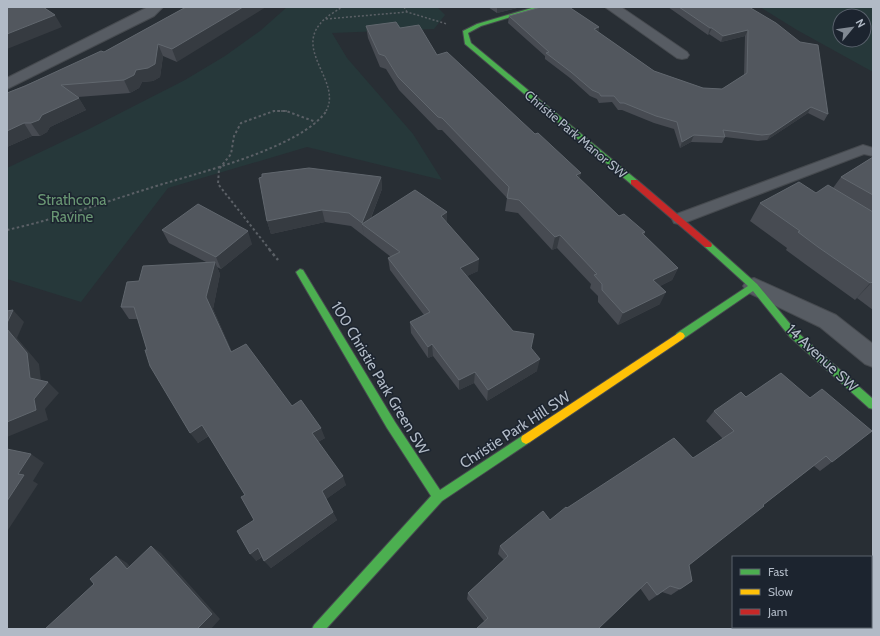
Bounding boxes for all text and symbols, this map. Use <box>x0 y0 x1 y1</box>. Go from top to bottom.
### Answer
north arrow <box>832 8 872 48</box>
text: N <box>853 16 869 30</box>
street label: Christie Park Manor SW <box>522 87 631 182</box>
park label: Strathcona Ravine <box>38 191 107 226</box>
street label: 100 Christie Park Green SW <box>327 298 433 458</box>
street label: 14 Avenue SW <box>783 320 862 396</box>
street label: Christie Park Hill SW <box>456 387 574 472</box>
legend <box>732 556 872 628</box>
text: Fast <box>768 564 788 579</box>
text: Slow <box>768 584 793 599</box>
text: Jam <box>767 604 787 619</box>

